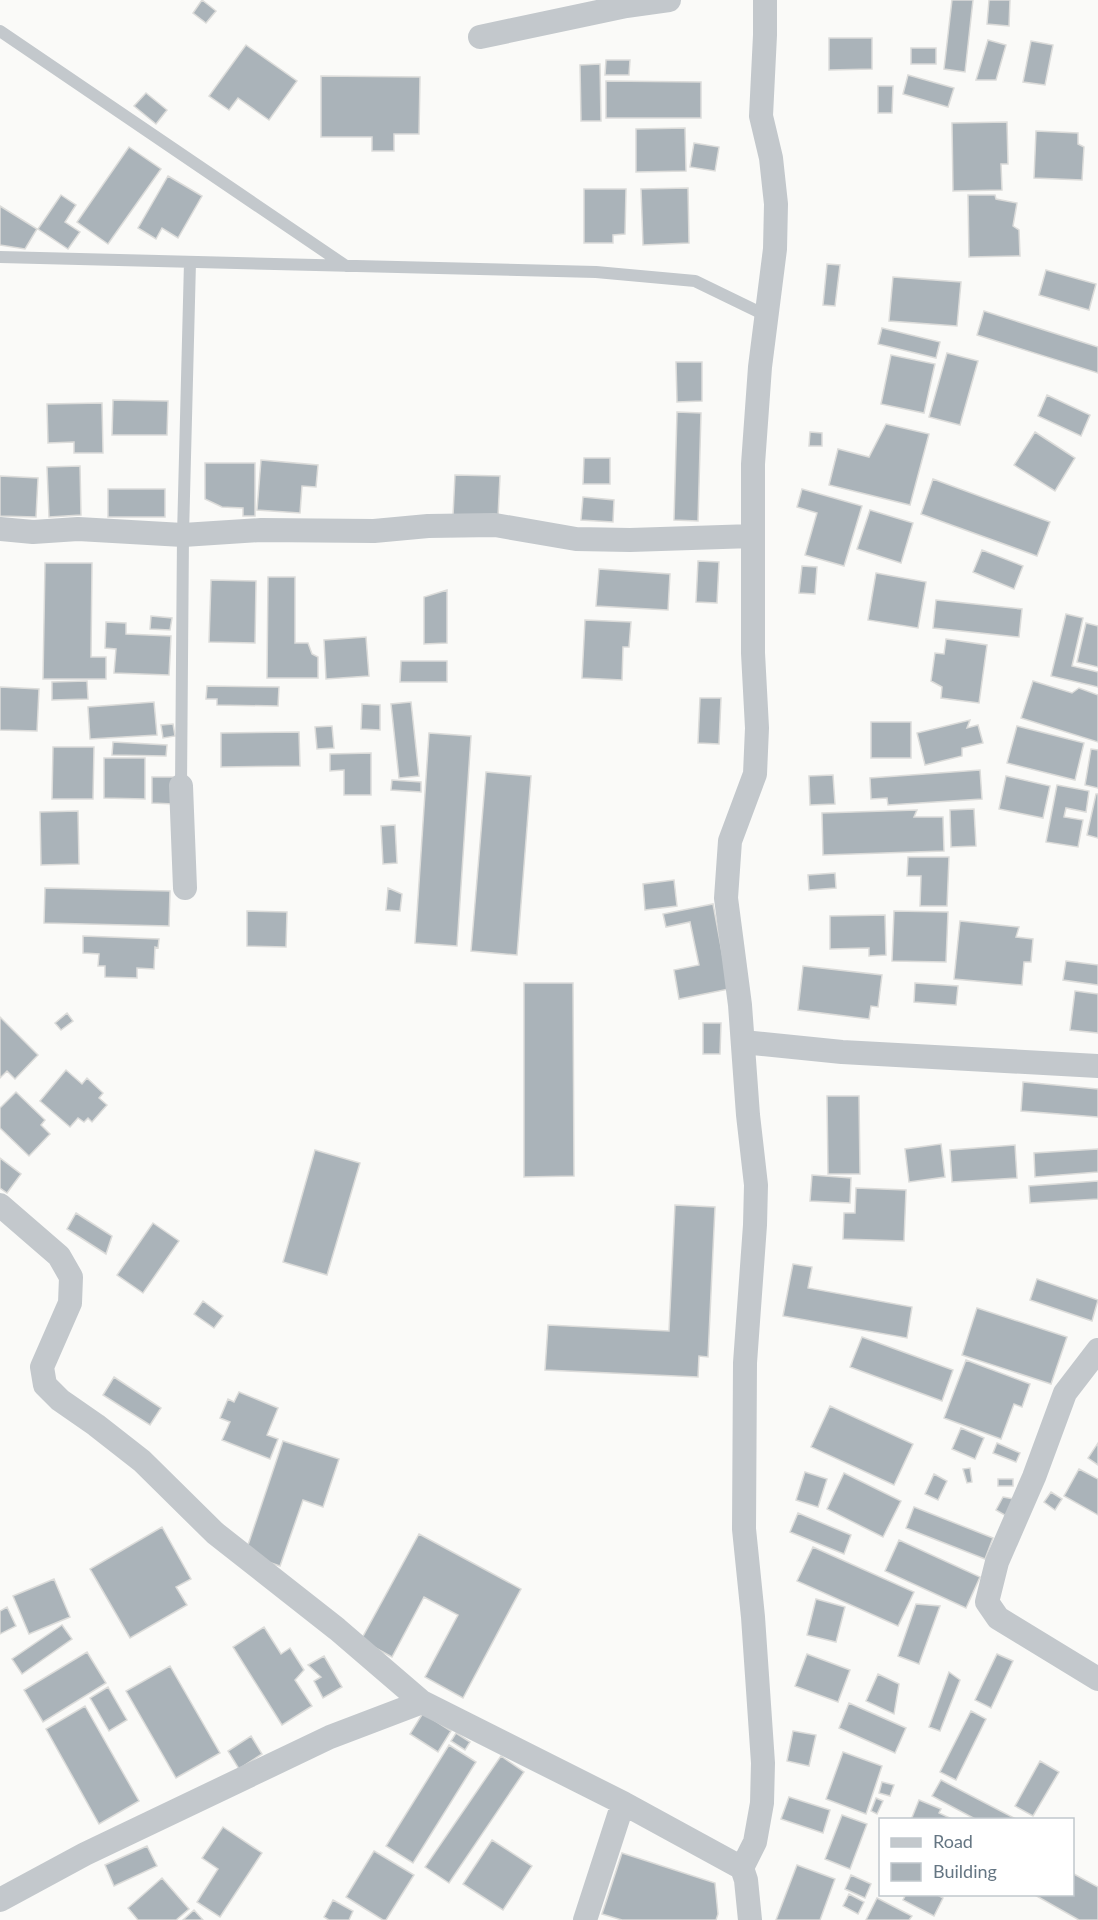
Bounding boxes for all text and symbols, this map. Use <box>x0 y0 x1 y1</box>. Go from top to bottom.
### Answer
legend <box>879 1818 1074 1896</box>
text: Road <box>933 1830 973 1852</box>
text: Building <box>933 1860 997 1882</box>

